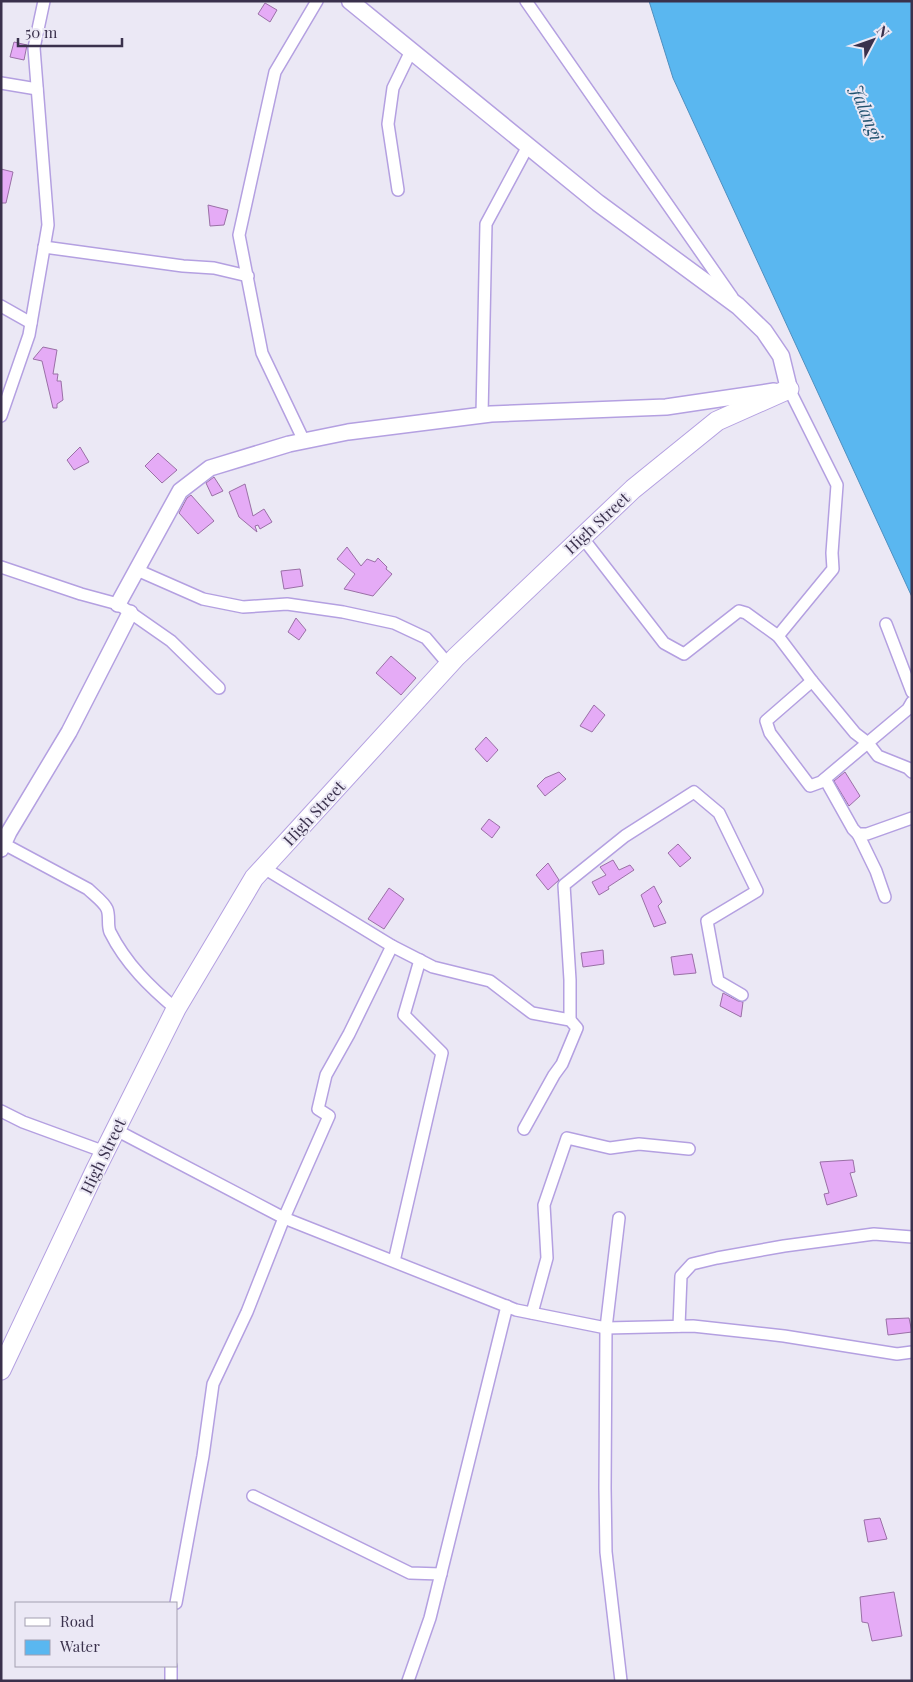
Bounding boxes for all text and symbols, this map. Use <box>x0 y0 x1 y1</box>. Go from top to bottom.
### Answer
scale bar <box>18 15 121 47</box>
north arrow <box>848 15 898 65</box>
text: N <box>873 21 894 41</box>
text: 50 m <box>25 22 58 42</box>
water label: Jalangi <box>845 81 889 145</box>
street label: High Street <box>560 487 634 558</box>
street label: High Street <box>278 775 349 850</box>
street label: High Street <box>75 1114 130 1197</box>
legend <box>15 1602 178 1667</box>
text: Road <box>60 1611 94 1631</box>
text: Water <box>59 1636 100 1656</box>

